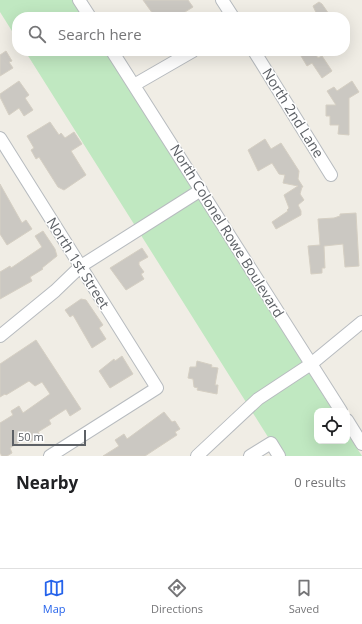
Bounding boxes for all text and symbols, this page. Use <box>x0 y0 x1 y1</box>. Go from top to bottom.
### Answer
search box <box>12 12 350 56</box>
icon: search <box>26 23 48 45</box>
text: Search here <box>58 24 142 44</box>
street label: North 2nd Lane <box>258 64 329 161</box>
street label: North Colonel Rowe Boulevard <box>166 141 289 321</box>
street label: North 1st Street <box>43 213 114 312</box>
map controls <box>314 408 350 444</box>
button: locate <box>314 408 350 444</box>
scale bar <box>12 428 86 447</box>
text: 50 m <box>18 429 44 444</box>
text: Nearby <box>16 471 78 494</box>
text: 0 results <box>294 473 346 491</box>
tab: Map <box>43 577 66 616</box>
tab: Directions <box>151 577 203 616</box>
tab: Saved <box>289 577 319 616</box>

